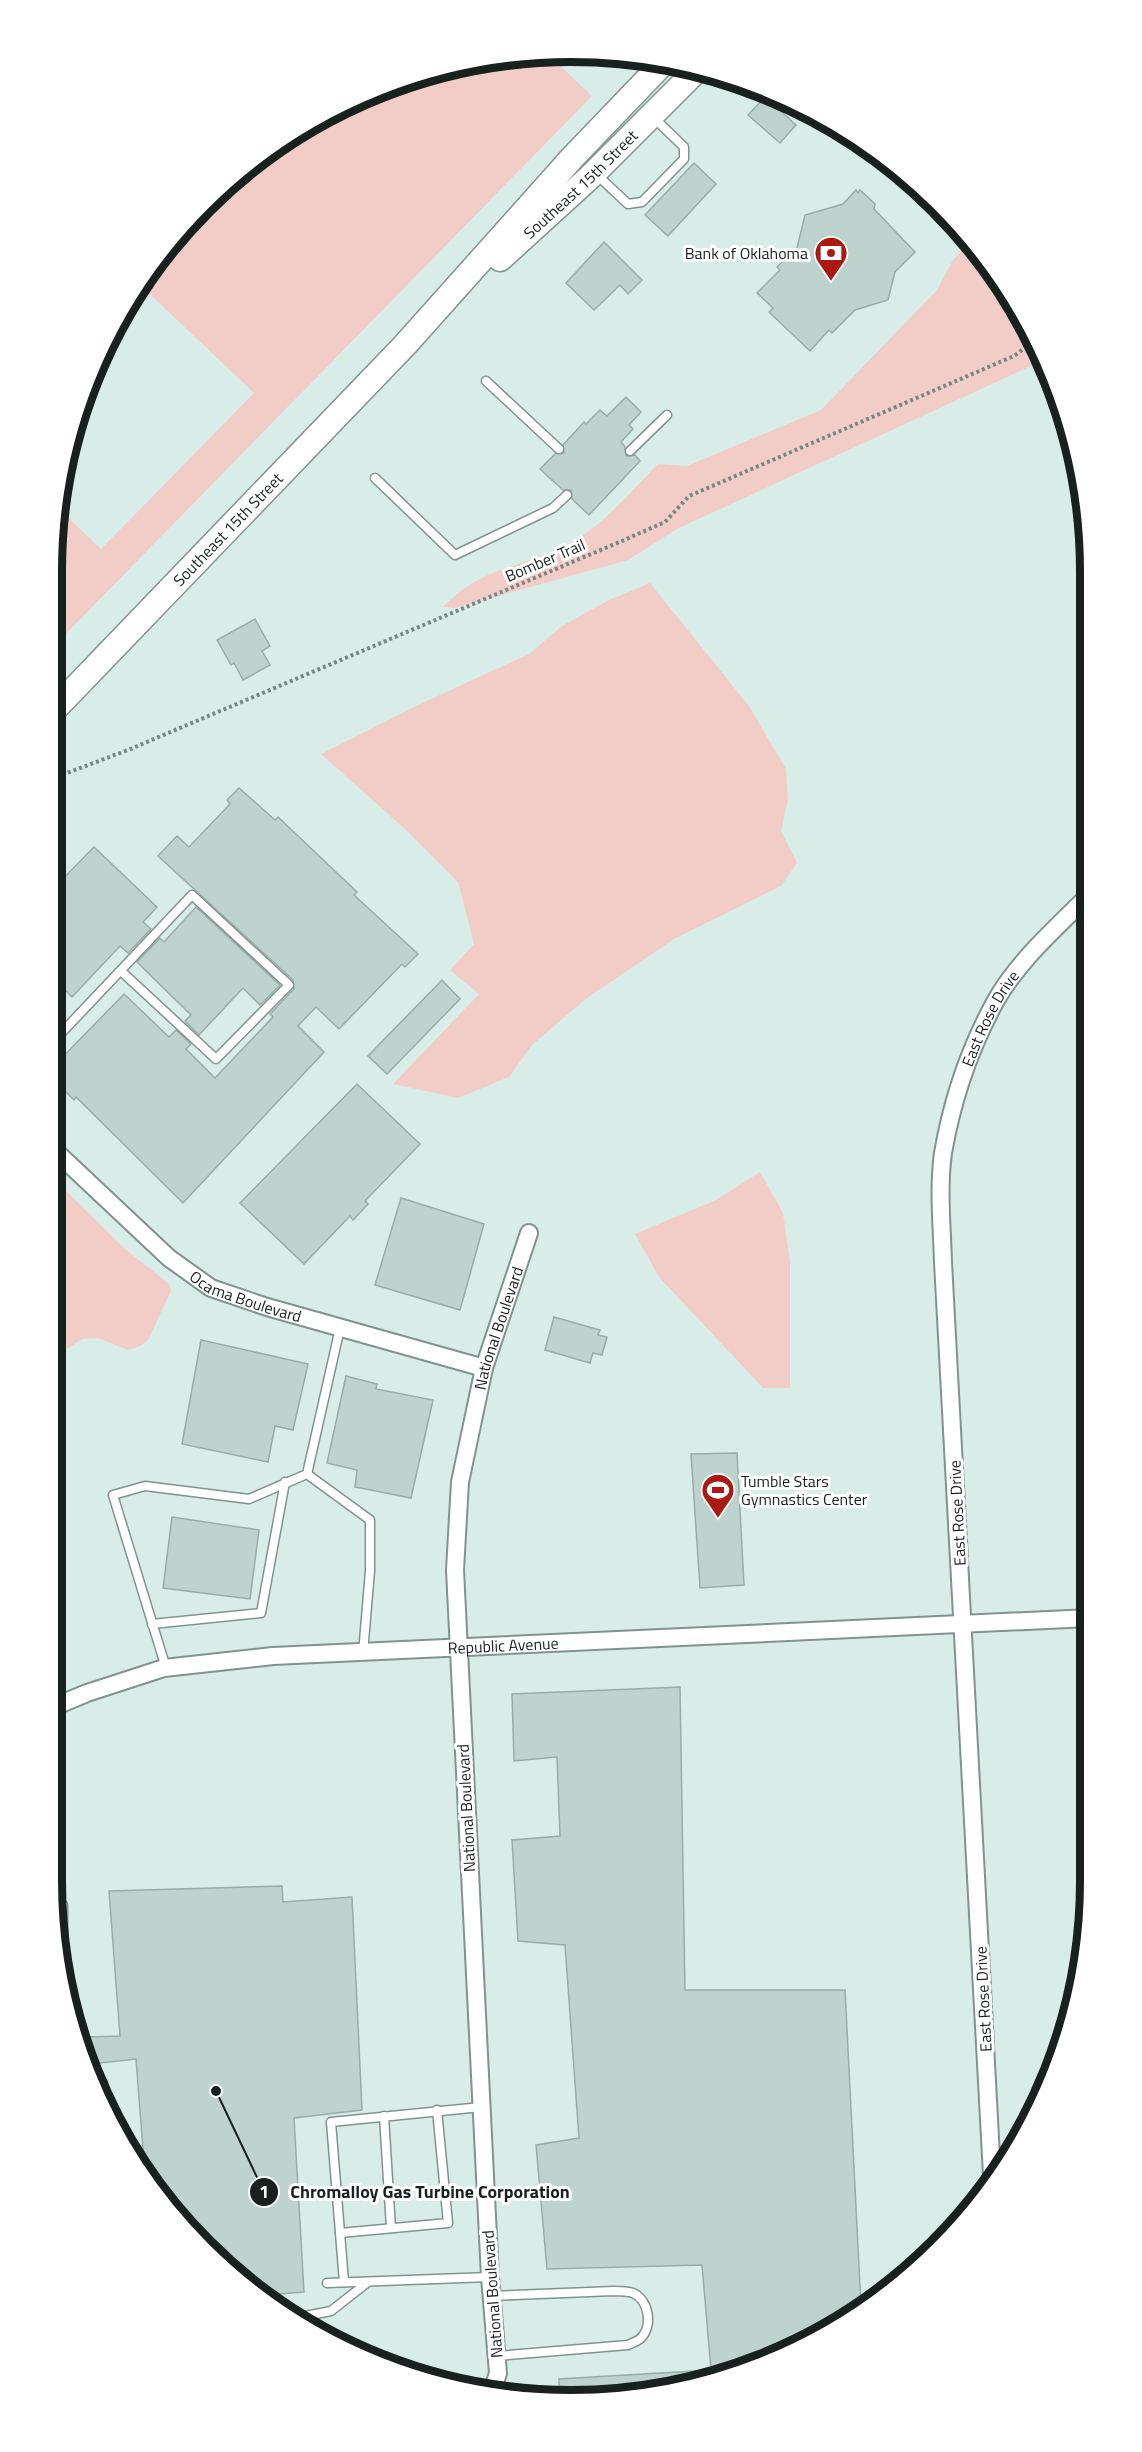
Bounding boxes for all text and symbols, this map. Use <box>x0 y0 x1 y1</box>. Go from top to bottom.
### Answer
street label: Southeast 15th Street <box>518 124 643 244</box>
bank icon: Bank of Oklahoma <box>813 235 849 282</box>
place label: Bank of Oklahoma <box>685 241 808 265</box>
street label: Southeast 15th Street <box>167 467 289 591</box>
street label: Bomber Trail <box>501 532 589 588</box>
street label: East Rose Drive <box>955 965 1025 1070</box>
street label: National Boulevard <box>468 1263 529 1392</box>
street label: Ocama Boulevard <box>185 1264 304 1328</box>
street label: East Rose Drive <box>942 1460 972 1566</box>
place label: Tumble Stars Gymnastics Center <box>741 1469 868 1511</box>
sports icon: Tumble Stars Gymnastics Center <box>700 1472 736 1519</box>
street label: Republic Avenue <box>447 1631 559 1660</box>
street label: National Boulevard <box>451 1743 481 1873</box>
street label: East Rose Drive <box>968 1946 998 2052</box>
callout: Chromalloy Gas Turbine Corporation <box>249 2174 582 2210</box>
text: 1 <box>259 2178 269 2205</box>
text: Chromalloy Gas Turbine Corporation <box>290 2178 570 2205</box>
street label: National Boulevard <box>476 2229 508 2359</box>

